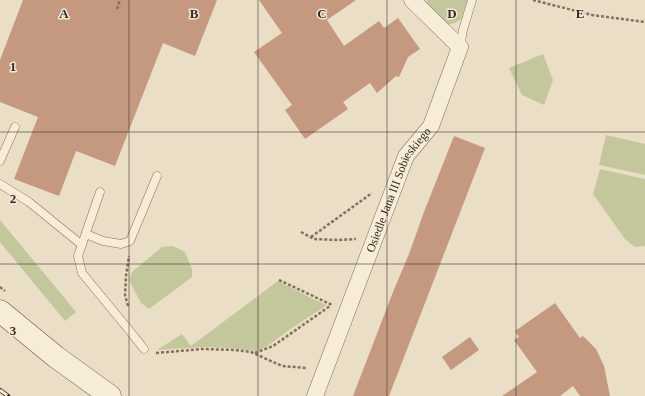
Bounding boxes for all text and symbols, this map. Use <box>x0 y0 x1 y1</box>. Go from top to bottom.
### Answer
text: A <box>59 6 69 21</box>
text: B <box>190 6 199 21</box>
text: C <box>317 6 327 21</box>
text: D <box>447 6 457 21</box>
text: E <box>576 6 584 21</box>
text: 1 <box>10 59 16 74</box>
street label: Osiedle Jana III Sobieskiego <box>363 124 434 254</box>
text: 2 <box>10 191 16 206</box>
text: 3 <box>10 323 17 338</box>

